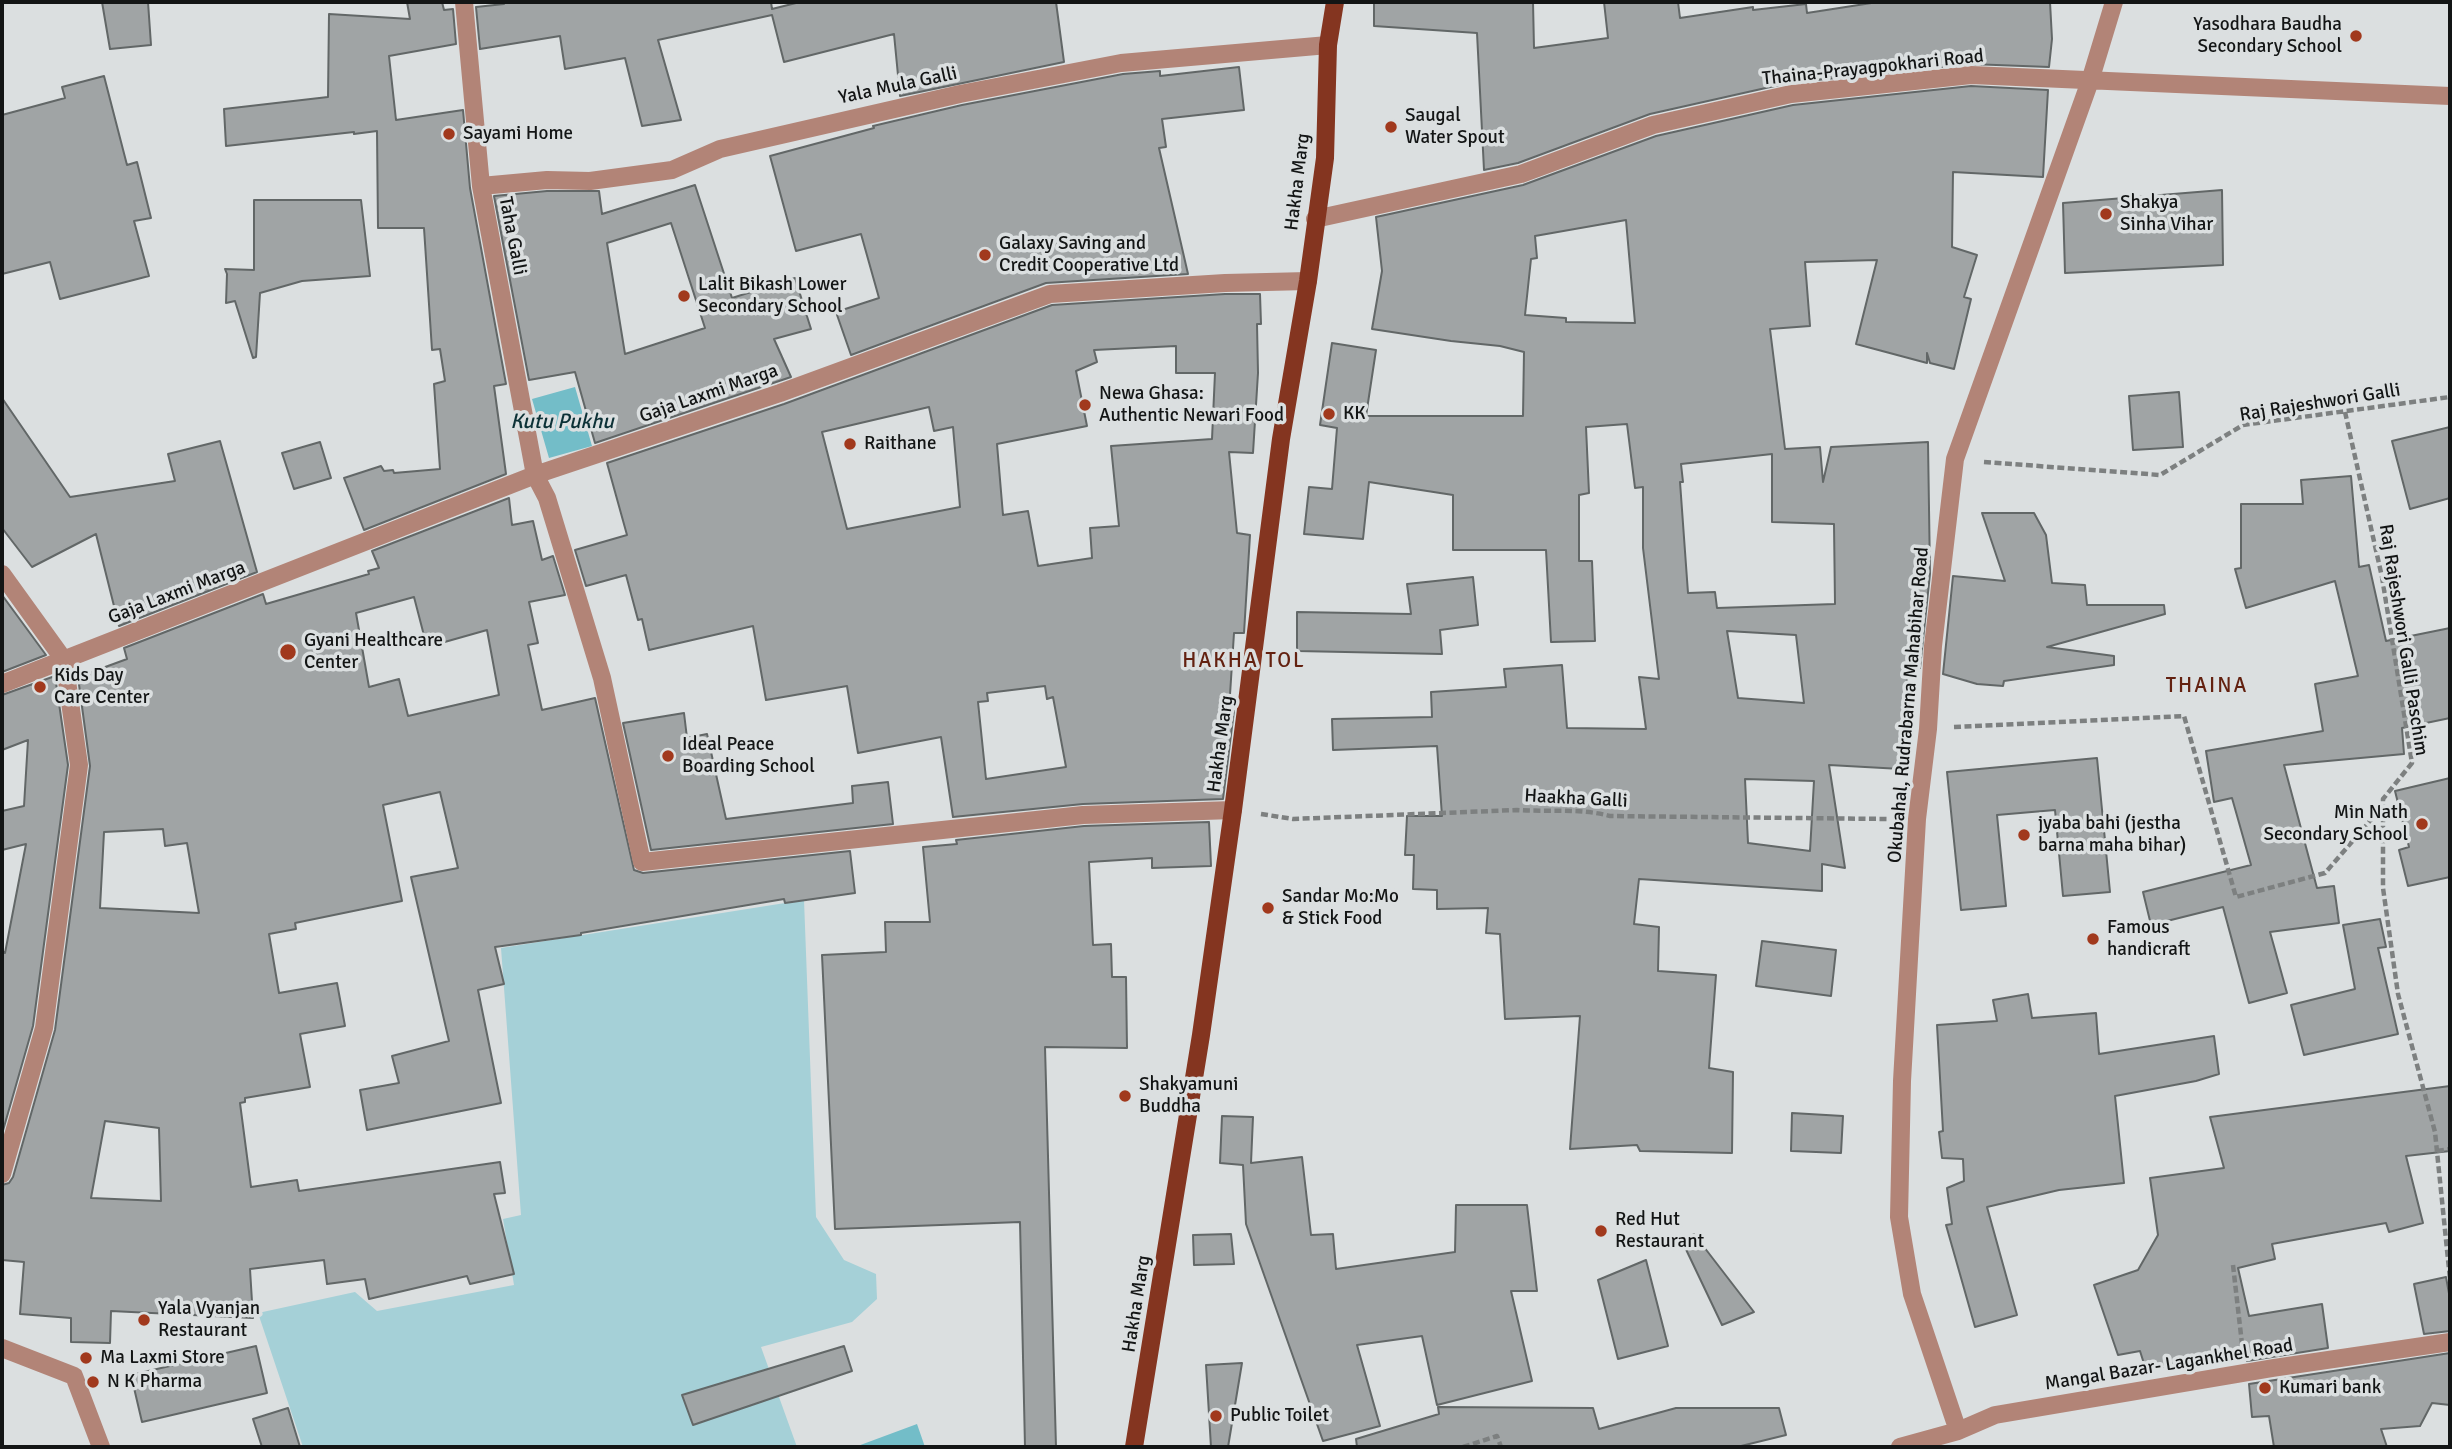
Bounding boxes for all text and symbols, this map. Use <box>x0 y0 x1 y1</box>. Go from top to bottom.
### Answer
place label: Yasodhara Baudha Secondary School <box>2193 14 2342 58</box>
marker: Yasodhara Baudha Secondary School <box>2348 28 2364 44</box>
street label: Thaina-Prayagpokhari Road <box>1761 45 1985 91</box>
street label: Yala Mula Galli <box>837 62 959 110</box>
place label: Saugal Water Spout <box>1405 105 1505 149</box>
marker: Saugal Water Spout <box>1383 119 1399 135</box>
place label: Sayami Home <box>463 123 573 145</box>
marker: Sayami Home <box>441 126 457 142</box>
street label: Hakha Marg <box>1281 132 1315 232</box>
place label: Shakya Sinha Vihar <box>2120 192 2213 236</box>
street label: Taha Galli <box>493 195 531 277</box>
marker: Shakya Sinha Vihar <box>2098 206 2114 222</box>
place label: Galaxy Saving and Credit Cooperative Ltd <box>999 233 1179 277</box>
marker: Galaxy Saving and Credit Cooperative Ltd <box>977 247 993 263</box>
place label: Lalit Bikash Lower Secondary School <box>698 274 846 318</box>
marker: Lalit Bikash Lower Secondary School <box>676 288 692 304</box>
street label: Gaja Laxmi Marga <box>637 360 781 428</box>
street label: Raj Rajeshwori Galli <box>2238 379 2402 427</box>
place label: Newa Ghasa: Authentic Newari Food <box>1099 383 1284 427</box>
marker: Newa Ghasa: Authentic Newari Food <box>1077 397 1093 413</box>
place label: KK <box>1343 403 1366 425</box>
marker: KK <box>1321 406 1337 422</box>
water label: Kutu Pukhu <box>510 409 614 435</box>
place label: Raithane <box>864 433 936 455</box>
marker: Raithane <box>842 436 858 452</box>
street label: Raj Rajeshwori Galli Paschim <box>2373 522 2433 758</box>
street label: Okubahal, Rudrabarna Mahabihar Road <box>1884 546 1934 864</box>
street label: Gaja Laxmi Marga <box>105 556 249 630</box>
place label: Gyani Healthcare Center <box>304 630 443 674</box>
marker: Gyani Healthcare Center <box>278 642 298 662</box>
district label: HAKHA TOL <box>1183 648 1305 674</box>
place label: Kids Day Care Center <box>54 665 149 709</box>
district label: THAINA <box>2166 673 2248 699</box>
marker: Kids Day Care Center <box>32 679 48 695</box>
street label: Hakha Marg <box>1203 694 1239 794</box>
place label: Ideal Peace Boarding School <box>682 734 815 778</box>
marker: Ideal Peace Boarding School <box>660 748 676 764</box>
street label: Haakha Galli <box>1524 785 1628 813</box>
place label: Min Nath Secondary School <box>2263 802 2408 846</box>
place label: jyaba bahi (jestha barna maha bihar) <box>2038 813 2186 857</box>
marker: Min Nath Secondary School <box>2414 816 2430 832</box>
marker: jyaba bahi (jestha barna maha bihar) <box>2016 827 2032 843</box>
place label: Sandar Mo:Mo & Stick Food <box>1282 886 1399 930</box>
marker: Sandar Mo:Mo & Stick Food <box>1260 900 1276 916</box>
place label: Famous handicraft <box>2107 917 2190 961</box>
marker: Famous handicraft <box>2085 931 2101 947</box>
place label: Shakyamuni Buddha <box>1139 1074 1238 1118</box>
marker: Shakyamuni Buddha <box>1117 1088 1133 1104</box>
place label: Red Hut Restaurant <box>1615 1209 1704 1253</box>
marker: Red Hut Restaurant <box>1593 1223 1609 1239</box>
street label: Hakha Marg <box>1118 1254 1156 1354</box>
place label: Yala Vyanjan Restaurant <box>158 1298 260 1342</box>
marker: Yala Vyanjan Restaurant <box>136 1312 152 1328</box>
street label: Mangal Bazar- Lagankhel Road <box>2043 1334 2295 1396</box>
place label: Ma Laxmi Store <box>100 1347 225 1369</box>
marker: Ma Laxmi Store <box>78 1350 94 1366</box>
place label: N K Pharma <box>107 1371 202 1393</box>
marker: N K Pharma <box>85 1374 101 1390</box>
place label: Kumari bank <box>2279 1377 2381 1399</box>
marker: Kumari bank <box>2257 1380 2273 1396</box>
place label: Public Toilet <box>1230 1405 1329 1427</box>
marker: Public Toilet <box>1208 1408 1224 1424</box>

